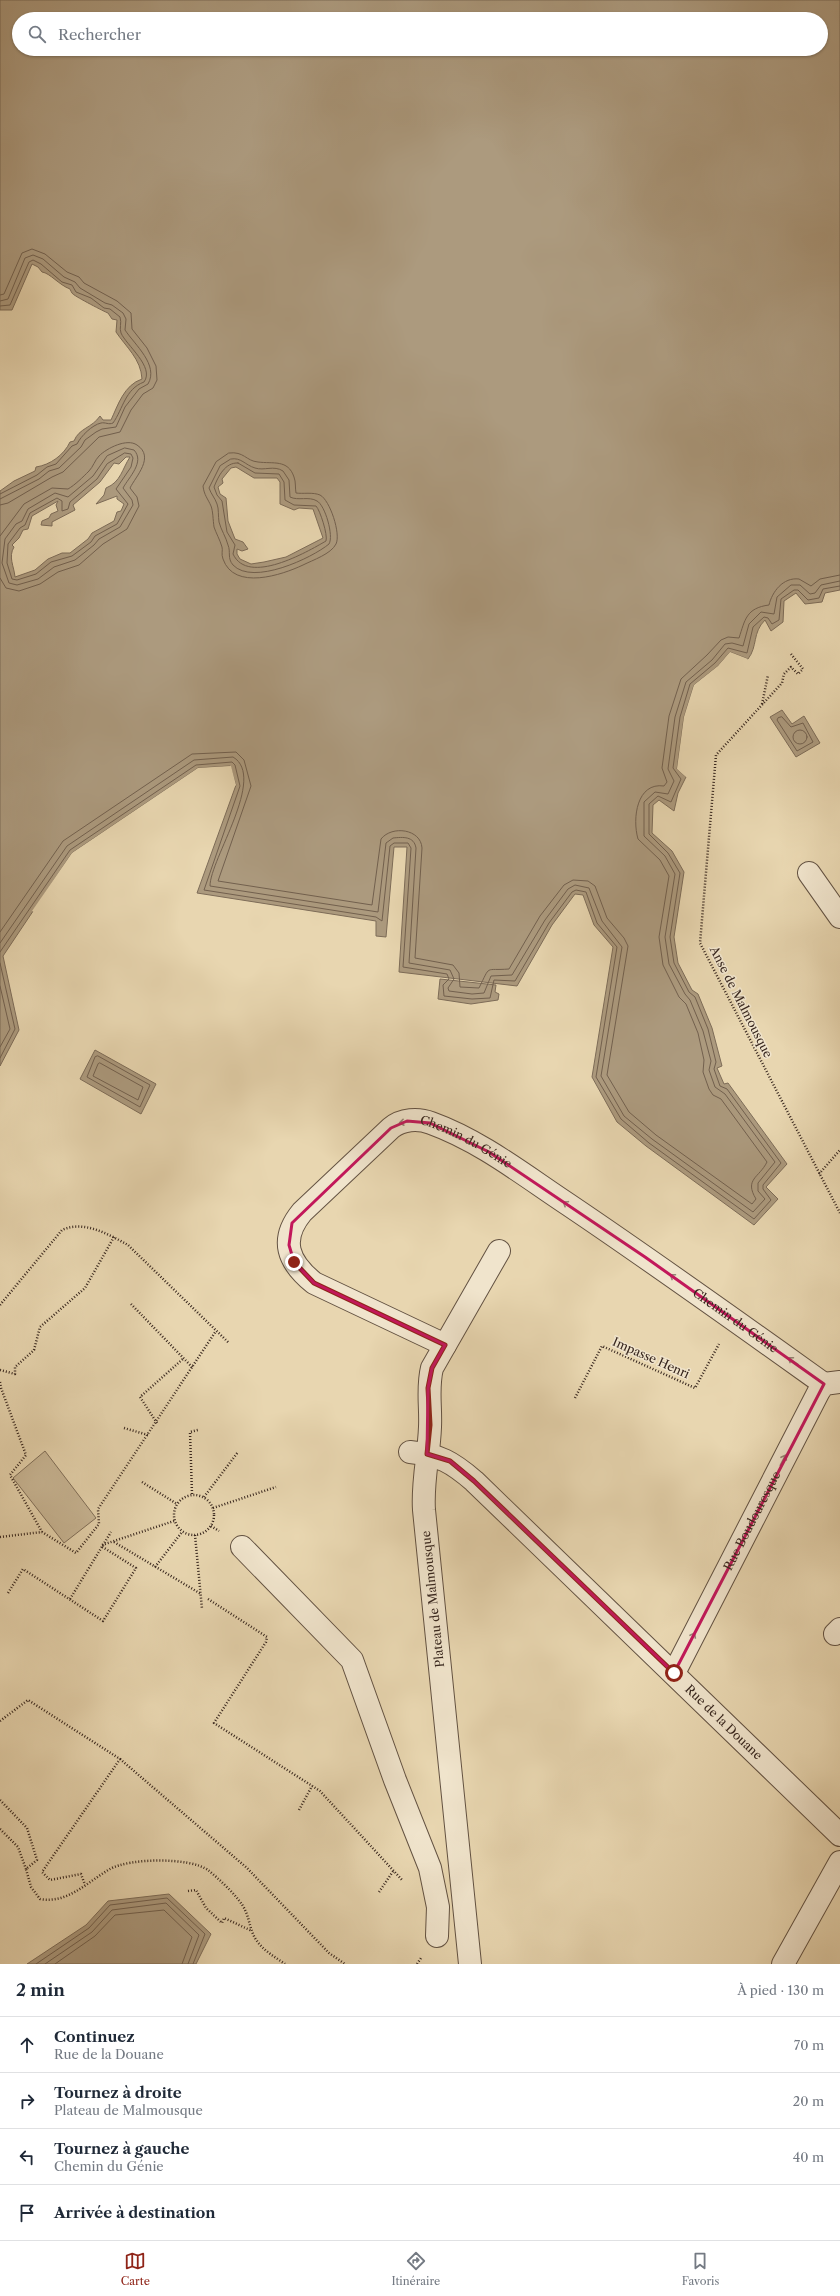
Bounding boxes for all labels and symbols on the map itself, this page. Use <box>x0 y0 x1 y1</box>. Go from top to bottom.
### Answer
street label: Anse de Malmousque <box>706 943 776 1060</box>
street label: Chemin du Génie <box>419 1112 515 1171</box>
one-way arrow <box>399 1118 412 1125</box>
one-way arrow <box>563 1201 574 1209</box>
route end <box>285 1253 303 1271</box>
one-way arrow <box>670 1274 681 1282</box>
street label: Chemin du Génie <box>690 1285 782 1356</box>
street label: Impasse Henri <box>610 1334 692 1381</box>
one-way arrow <box>787 1357 798 1365</box>
one-way arrow <box>780 1454 787 1466</box>
street label: Rue Boudouresque <box>720 1468 784 1573</box>
street label: Plateau de Malmousque <box>418 1530 447 1668</box>
one-way arrow <box>689 1632 696 1644</box>
route start <box>665 1664 683 1682</box>
street label: Rue de la Douane <box>682 1681 766 1763</box>

